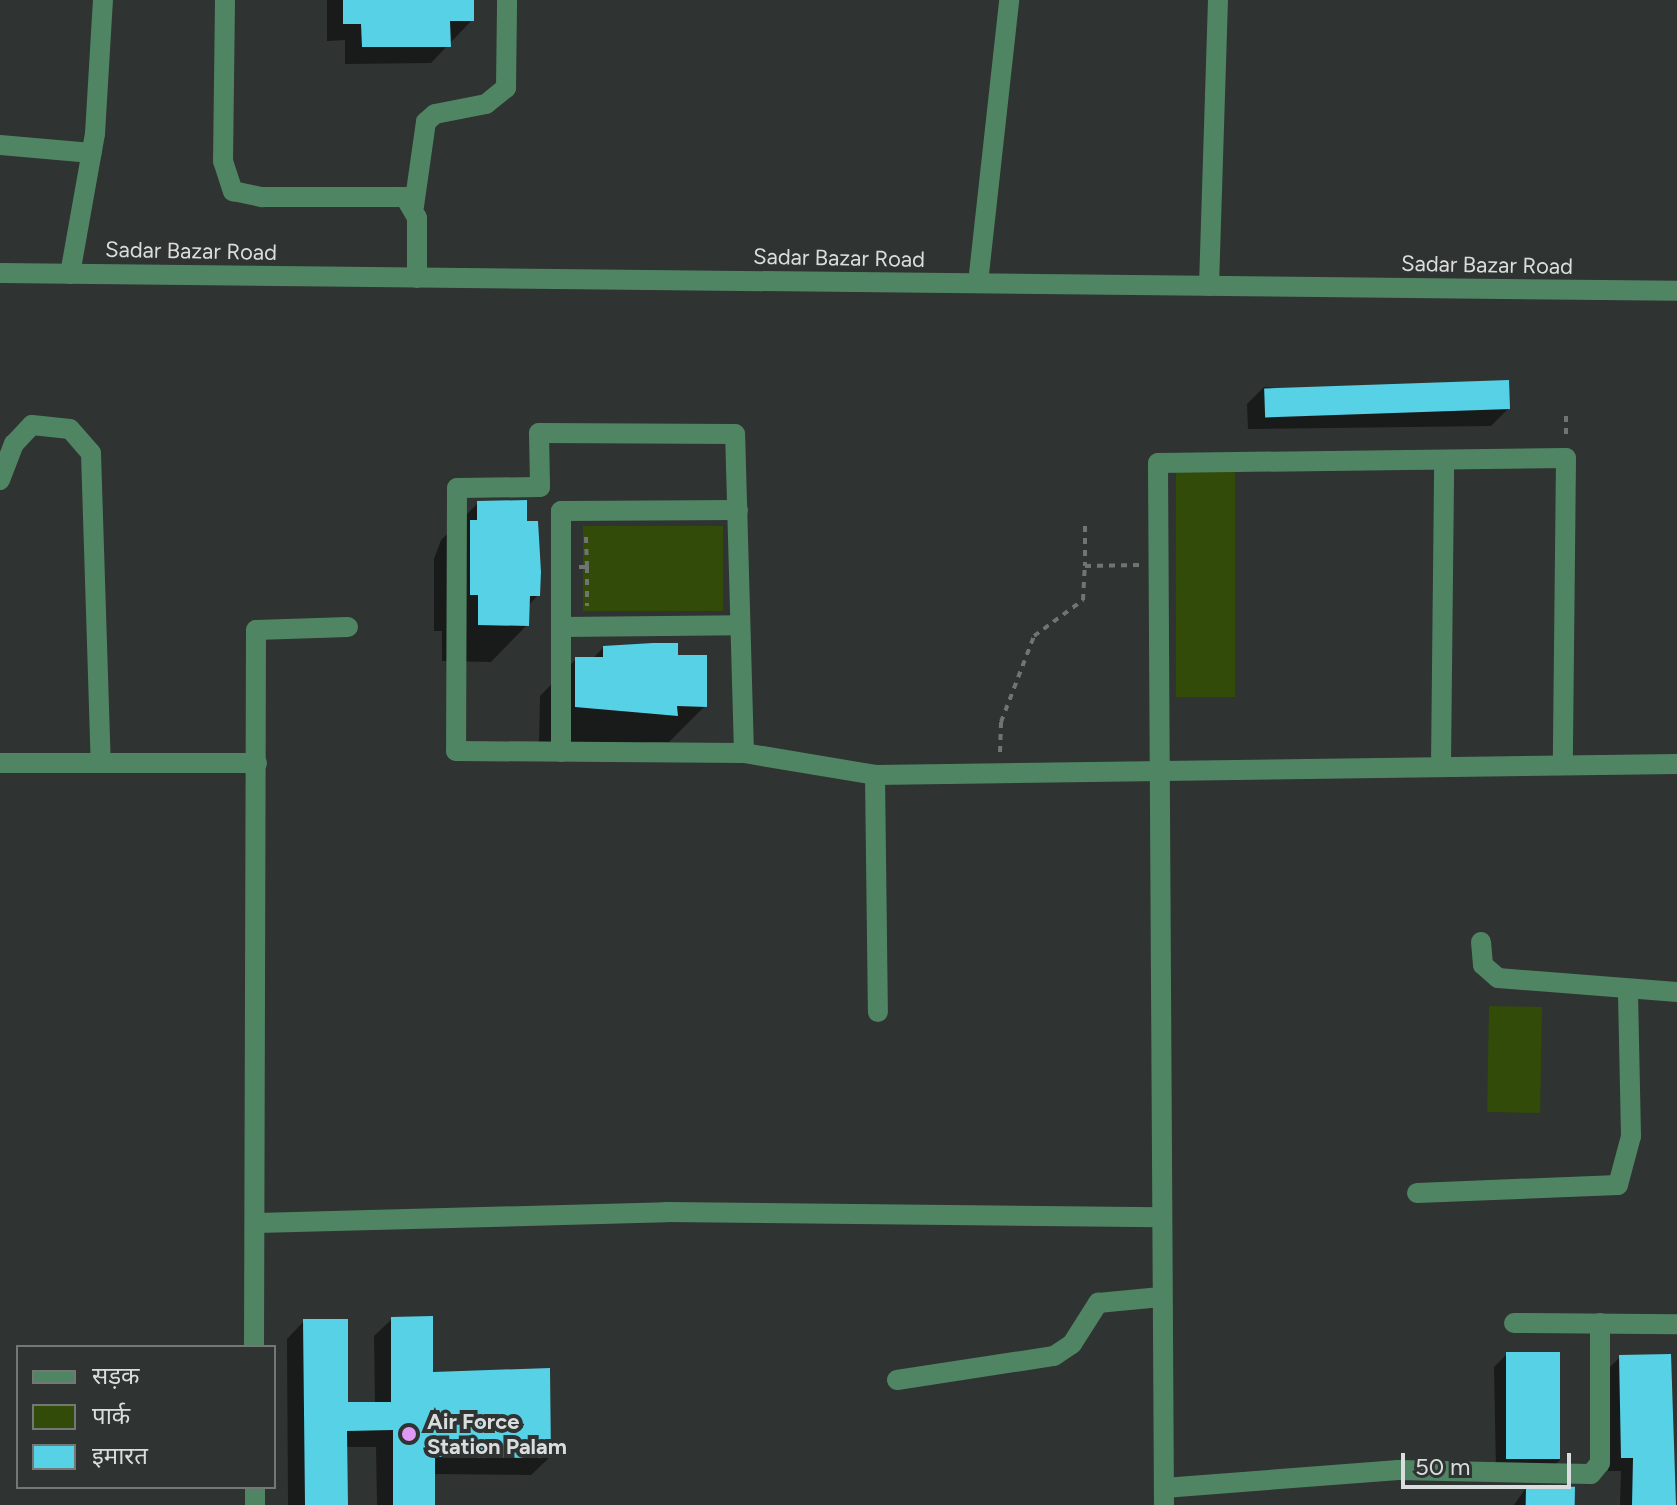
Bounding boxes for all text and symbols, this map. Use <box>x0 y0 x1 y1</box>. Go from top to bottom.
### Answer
street label: Sadar Bazar Road <box>105 236 277 266</box>
street label: Sadar Bazar Road <box>753 243 925 273</box>
street label: Sadar Bazar Road <box>1401 250 1573 280</box>
legend <box>16 1345 276 1489</box>
text: सड़क <box>92 1361 140 1390</box>
text: पार्क <box>92 1401 130 1430</box>
place label: Air Force Station Palam <box>427 1408 567 1460</box>
marker: Air Force Station Palam <box>398 1423 420 1445</box>
scale bar <box>1405 1437 1575 1487</box>
text: इमारत <box>92 1441 148 1470</box>
text: 50 m <box>1415 1452 1471 1481</box>

